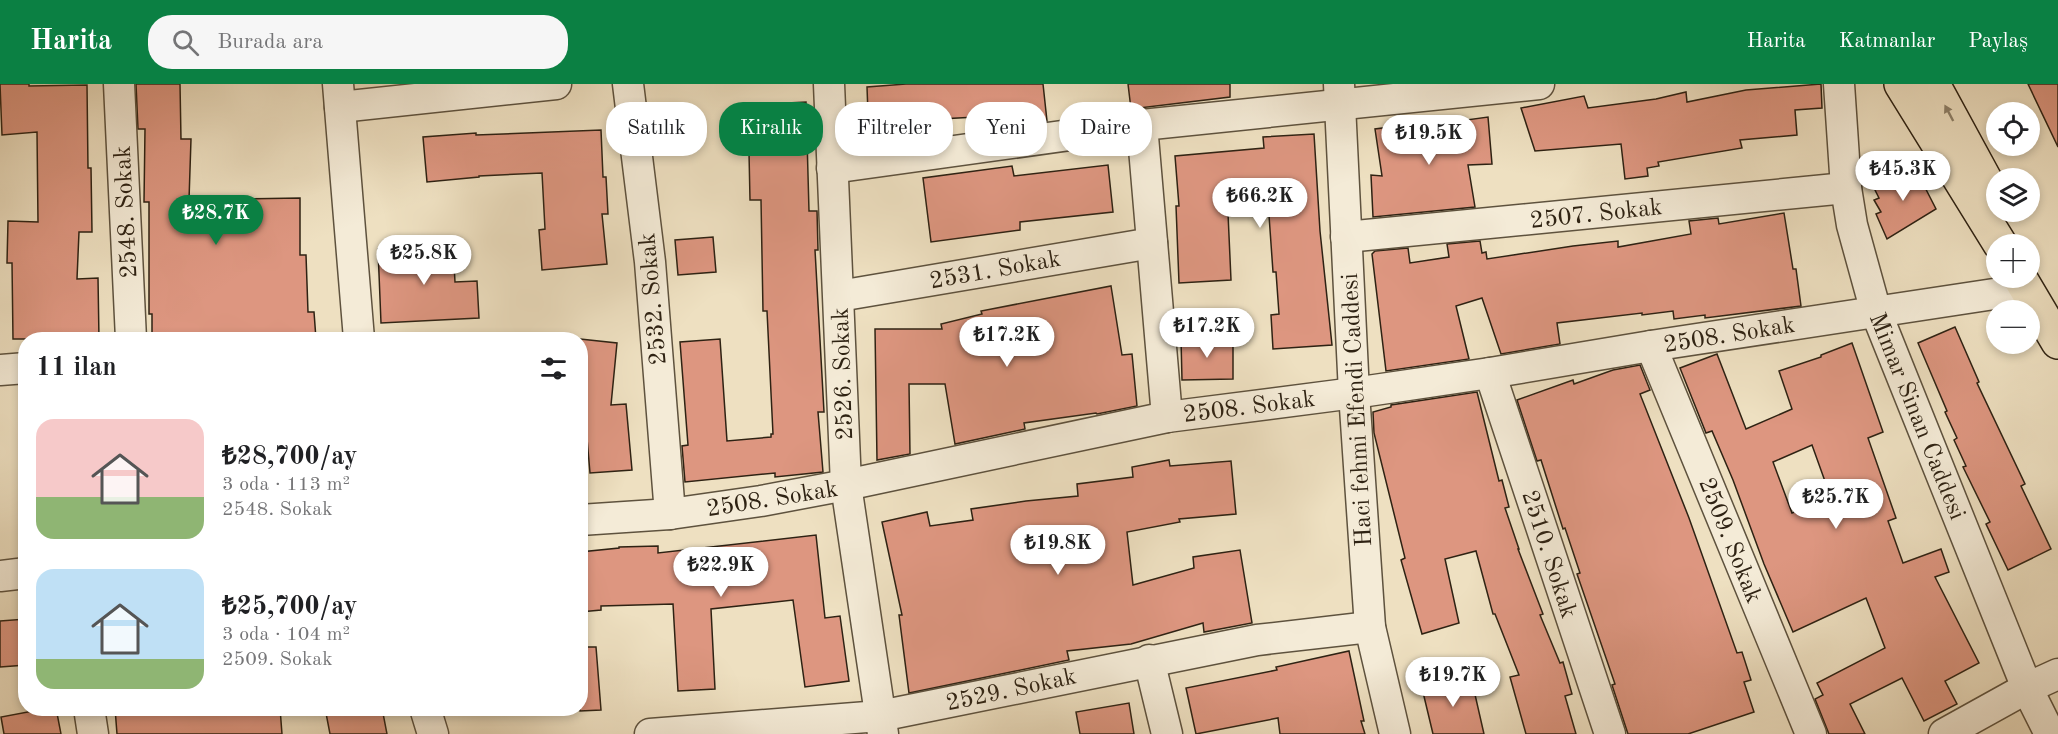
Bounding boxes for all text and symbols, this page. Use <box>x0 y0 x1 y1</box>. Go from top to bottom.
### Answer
search box <box>148 15 568 69</box>
icon: search <box>169 26 202 59</box>
text: Harita <box>30 28 112 56</box>
text: Burada ara <box>217 31 323 53</box>
text: Harita <box>1747 31 1806 52</box>
text: Katmanlar <box>1839 31 1935 52</box>
text: Paylaş <box>1968 31 2028 52</box>
chip: Satılık <box>606 102 707 156</box>
chip: Kiralık <box>719 102 823 156</box>
chip: Filtreler <box>835 102 953 156</box>
chip: Yeni <box>965 102 1047 156</box>
chip: Daire <box>1059 102 1152 156</box>
map controls <box>1986 102 2040 354</box>
button: locate <box>1986 102 2040 156</box>
one-way arrow <box>1944 104 1954 121</box>
pin: ₺19.5K <box>1380 115 1478 166</box>
text: ₺19.5K <box>1395 124 1463 144</box>
street label: 2548. Sokak <box>112 145 142 279</box>
pin: ₺45.3K <box>1854 151 1952 202</box>
text: ₺45.3K <box>1869 160 1937 180</box>
button: layers <box>1986 168 2040 222</box>
pin: ₺66.2K <box>1211 178 1309 229</box>
text: ₺66.2K <box>1226 187 1294 207</box>
pin: ₺28.7K <box>167 195 265 246</box>
street label: 2507. Sokak <box>1529 196 1663 234</box>
text: ₺28.7K <box>182 204 250 224</box>
street label: 2532. Sokak <box>636 232 672 366</box>
button: + <box>1986 234 2040 288</box>
pin: ₺25.8K <box>375 235 473 286</box>
text: ₺25.8K <box>390 244 458 264</box>
street label: 2531. Sokak <box>928 248 1063 294</box>
street label: Haci fehmi Efendi Caddesi <box>1339 273 1377 547</box>
button: − <box>1986 300 2040 354</box>
street label: 2526. Sokak <box>830 307 858 441</box>
pin: ₺17.2K <box>1158 308 1256 359</box>
street label: Mimar Sinan Caddesi <box>1864 310 1969 524</box>
street label: 2508. Sokak <box>1662 314 1797 358</box>
pin: ₺17.2K <box>958 317 1056 368</box>
text: ₺17.2K <box>1173 317 1241 337</box>
text: ₺17.2K <box>973 326 1041 346</box>
icon: filters <box>537 352 570 385</box>
text: 11 ilan <box>36 355 117 381</box>
street label: 2508. Sokak <box>1182 388 1317 428</box>
icon: home <box>84 443 156 515</box>
text: ₺28,700/ay <box>222 444 357 470</box>
text: 3 oda · 113 m² <box>222 475 350 495</box>
street label: 2509. Sokak <box>1693 475 1765 607</box>
street label: 2508. Sokak <box>705 478 840 522</box>
pin: ₺25.7K <box>1787 479 1885 530</box>
street label: 2510. Sokak <box>1516 488 1580 621</box>
text: ₺25.7K <box>1802 488 1870 508</box>
text: 2548. Sokak <box>222 500 333 520</box>
pin: ₺19.8K <box>1009 525 1107 576</box>
text: ₺19.8K <box>1024 534 1092 554</box>
pin: ₺22.9K <box>672 547 770 598</box>
text: ₺22.9K <box>687 556 755 576</box>
icon: home <box>84 593 156 665</box>
text: ₺25,700/ay <box>222 594 357 620</box>
text: 3 oda · 104 m² <box>222 625 350 645</box>
text: 2509. Sokak <box>222 650 333 670</box>
pin: ₺19.7K <box>1404 657 1502 708</box>
street label: 2529. Sokak <box>944 665 1079 716</box>
text: ₺19.7K <box>1419 666 1487 686</box>

